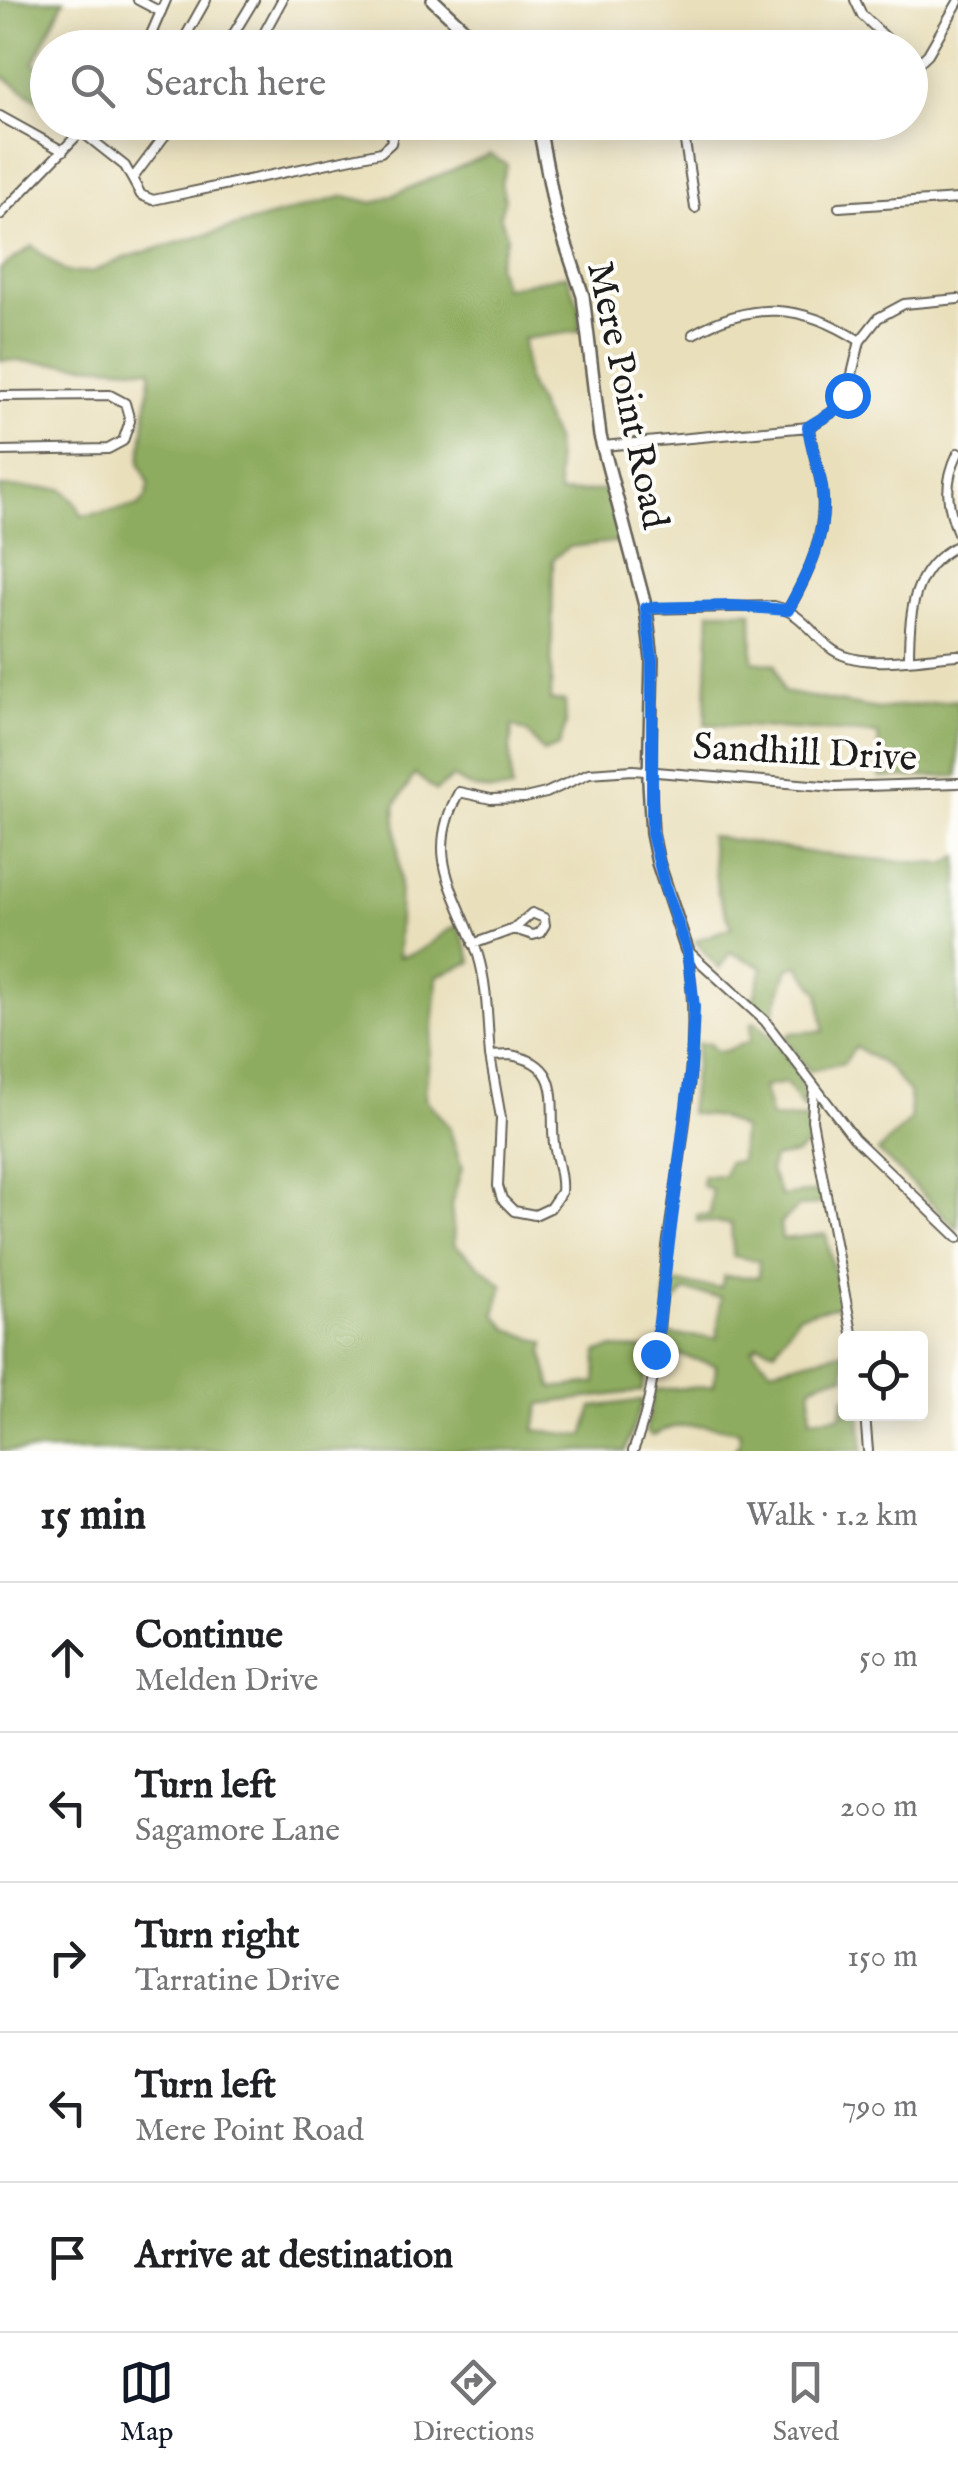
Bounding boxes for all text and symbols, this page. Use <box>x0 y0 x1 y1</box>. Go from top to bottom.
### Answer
search box <box>30 30 928 140</box>
icon: search <box>65 58 120 113</box>
text: Search here <box>145 61 326 109</box>
street label: Mere Point Road <box>574 258 678 534</box>
route start <box>825 373 871 419</box>
street label: Sandhill Drive <box>692 724 918 784</box>
map controls <box>838 1331 928 1421</box>
button: locate <box>838 1331 928 1421</box>
route end <box>633 1332 679 1378</box>
text: 15 min <box>40 1490 146 1543</box>
text: Walk · 1.2 km <box>746 1496 918 1537</box>
text: Continue <box>135 1613 283 1661</box>
icon: ahead <box>40 1630 95 1685</box>
text: 50 m <box>859 1637 918 1678</box>
text: Melden Drive <box>135 1661 318 1702</box>
text: Turn left <box>135 1763 276 1811</box>
icon: left <box>40 1780 95 1835</box>
text: 200 m <box>840 1787 918 1828</box>
text: Sagamore Lane <box>135 1811 340 1852</box>
text: Turn right <box>135 1913 299 1961</box>
icon: right <box>40 1930 95 1985</box>
text: 150 m <box>847 1937 918 1978</box>
text: Tarratine Drive <box>135 1961 340 2002</box>
text: Turn left <box>135 2063 276 2111</box>
icon: left <box>40 2080 95 2135</box>
text: 790 m <box>842 2087 918 2128</box>
text: Mere Point Road <box>135 2111 364 2152</box>
icon: arrive <box>40 2230 95 2285</box>
text: Arrive at destination <box>135 2233 453 2281</box>
tab: Map <box>119 2355 174 2450</box>
tab: Directions <box>412 2355 534 2450</box>
tab: Saved <box>773 2355 839 2450</box>

